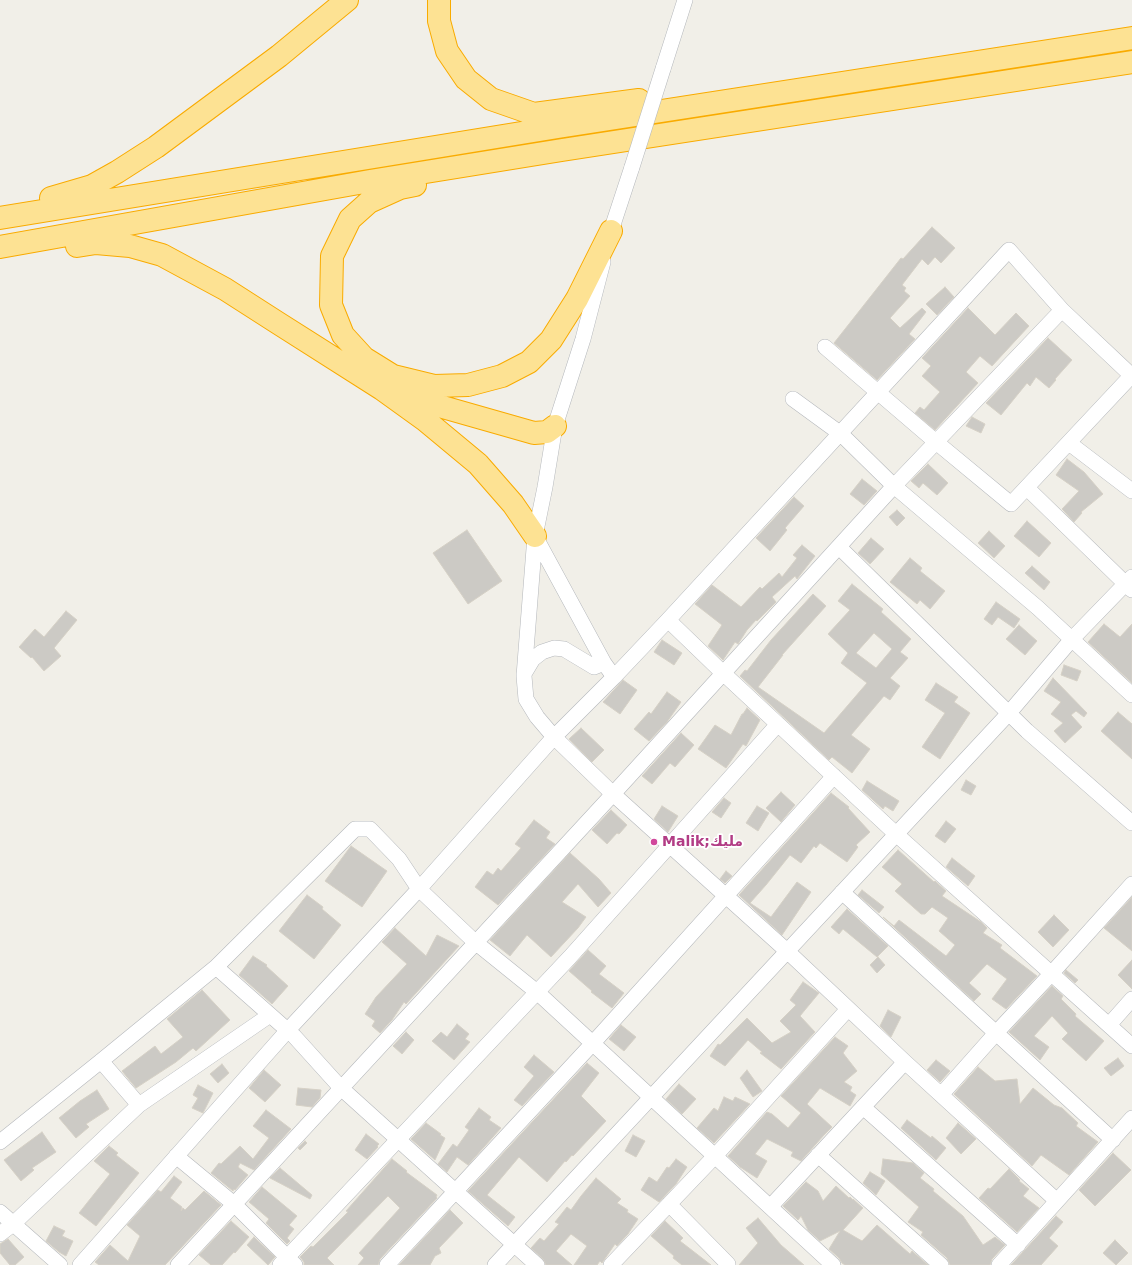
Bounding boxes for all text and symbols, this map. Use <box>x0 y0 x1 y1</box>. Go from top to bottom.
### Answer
place label: Malik;مليك <box>662 834 743 850</box>
marker: Malik;مليك <box>649 837 659 847</box>

